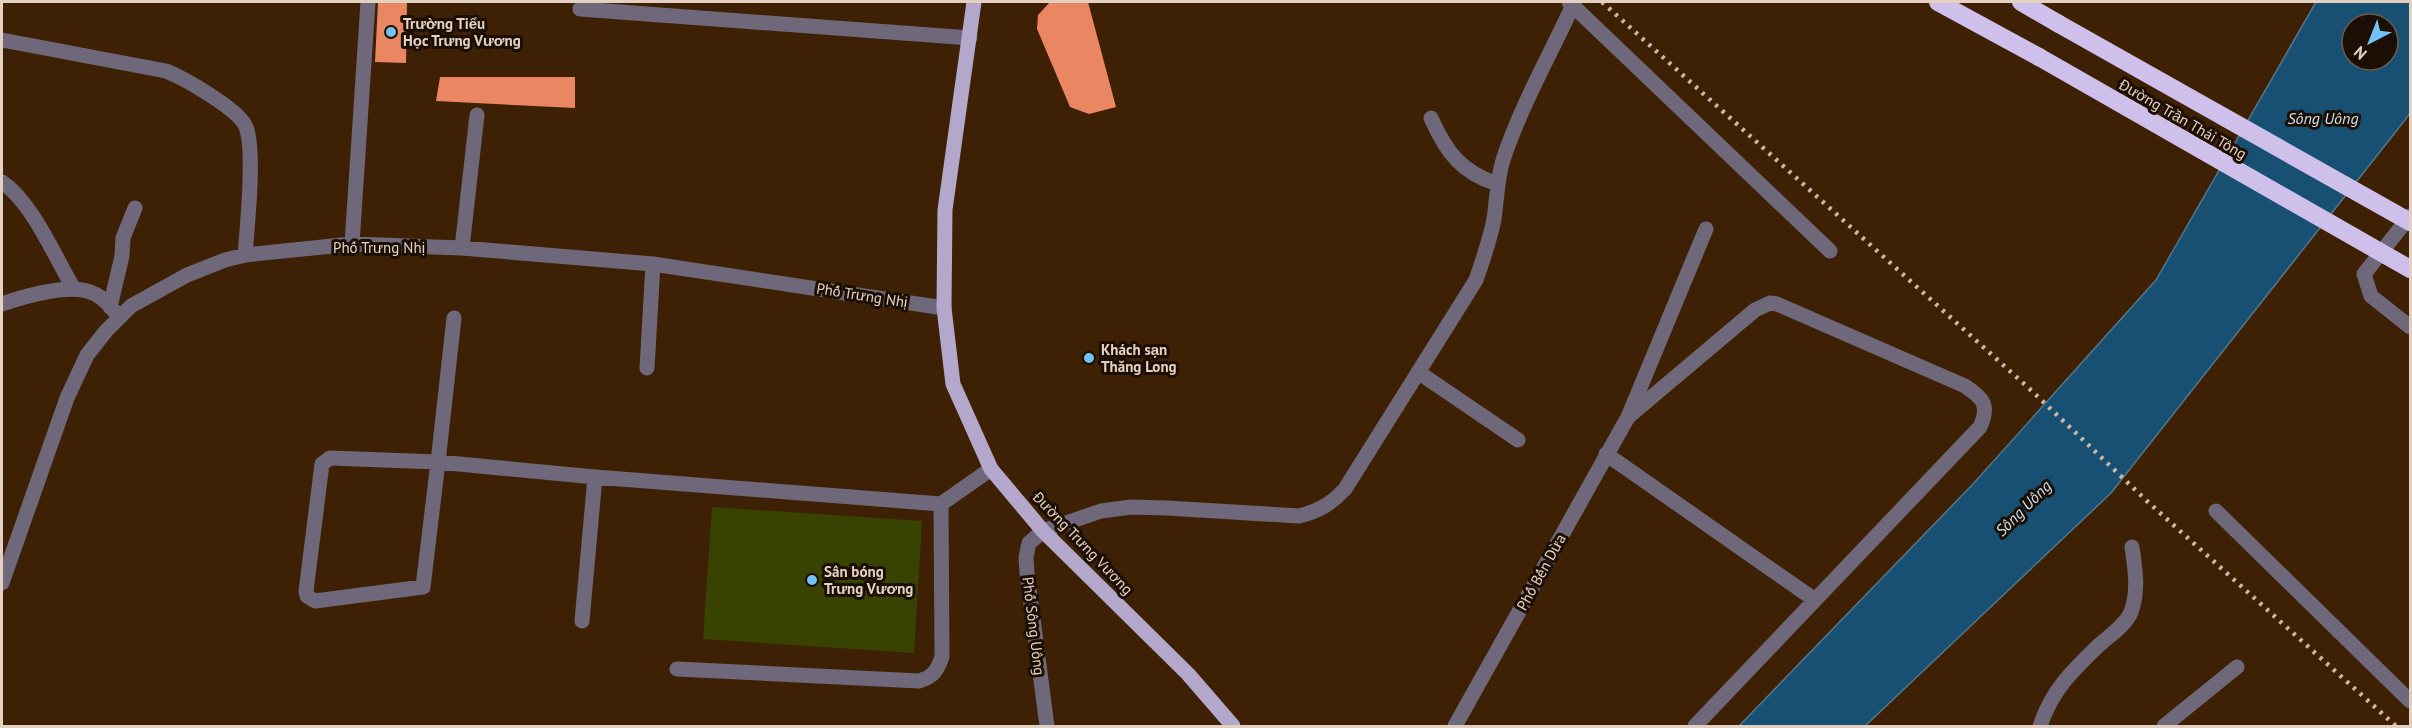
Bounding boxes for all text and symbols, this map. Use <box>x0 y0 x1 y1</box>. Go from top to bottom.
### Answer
north arrow <box>2340 12 2400 72</box>
place label: Trường Tiểu Học Trưng Vương <box>403 14 521 50</box>
marker: Trường Tiểu Học Trưng Vương <box>384 25 398 39</box>
text: N <box>2349 42 2371 64</box>
street label: Đường Trần Thái Tông <box>2115 74 2250 163</box>
water label: Sông Uông <box>2287 108 2359 128</box>
street label: Phố Trưng Nhị <box>333 238 425 257</box>
street label: Phố Trưng Nhị <box>815 278 909 312</box>
place label: Khách sạn Thăng Long <box>1101 340 1177 376</box>
marker: Khách sạn Thăng Long <box>1082 351 1096 365</box>
water label: Sông Uông <box>1991 476 2055 540</box>
street label: Đường Trưng Vương <box>1028 487 1137 598</box>
street label: Phố Bến Dừa <box>1512 530 1570 614</box>
place label: Sân bóng Trưng Vương <box>824 562 913 598</box>
marker: Sân bóng Trưng Vương <box>805 573 819 587</box>
street label: Phố Sông Uông <box>1019 576 1049 676</box>

